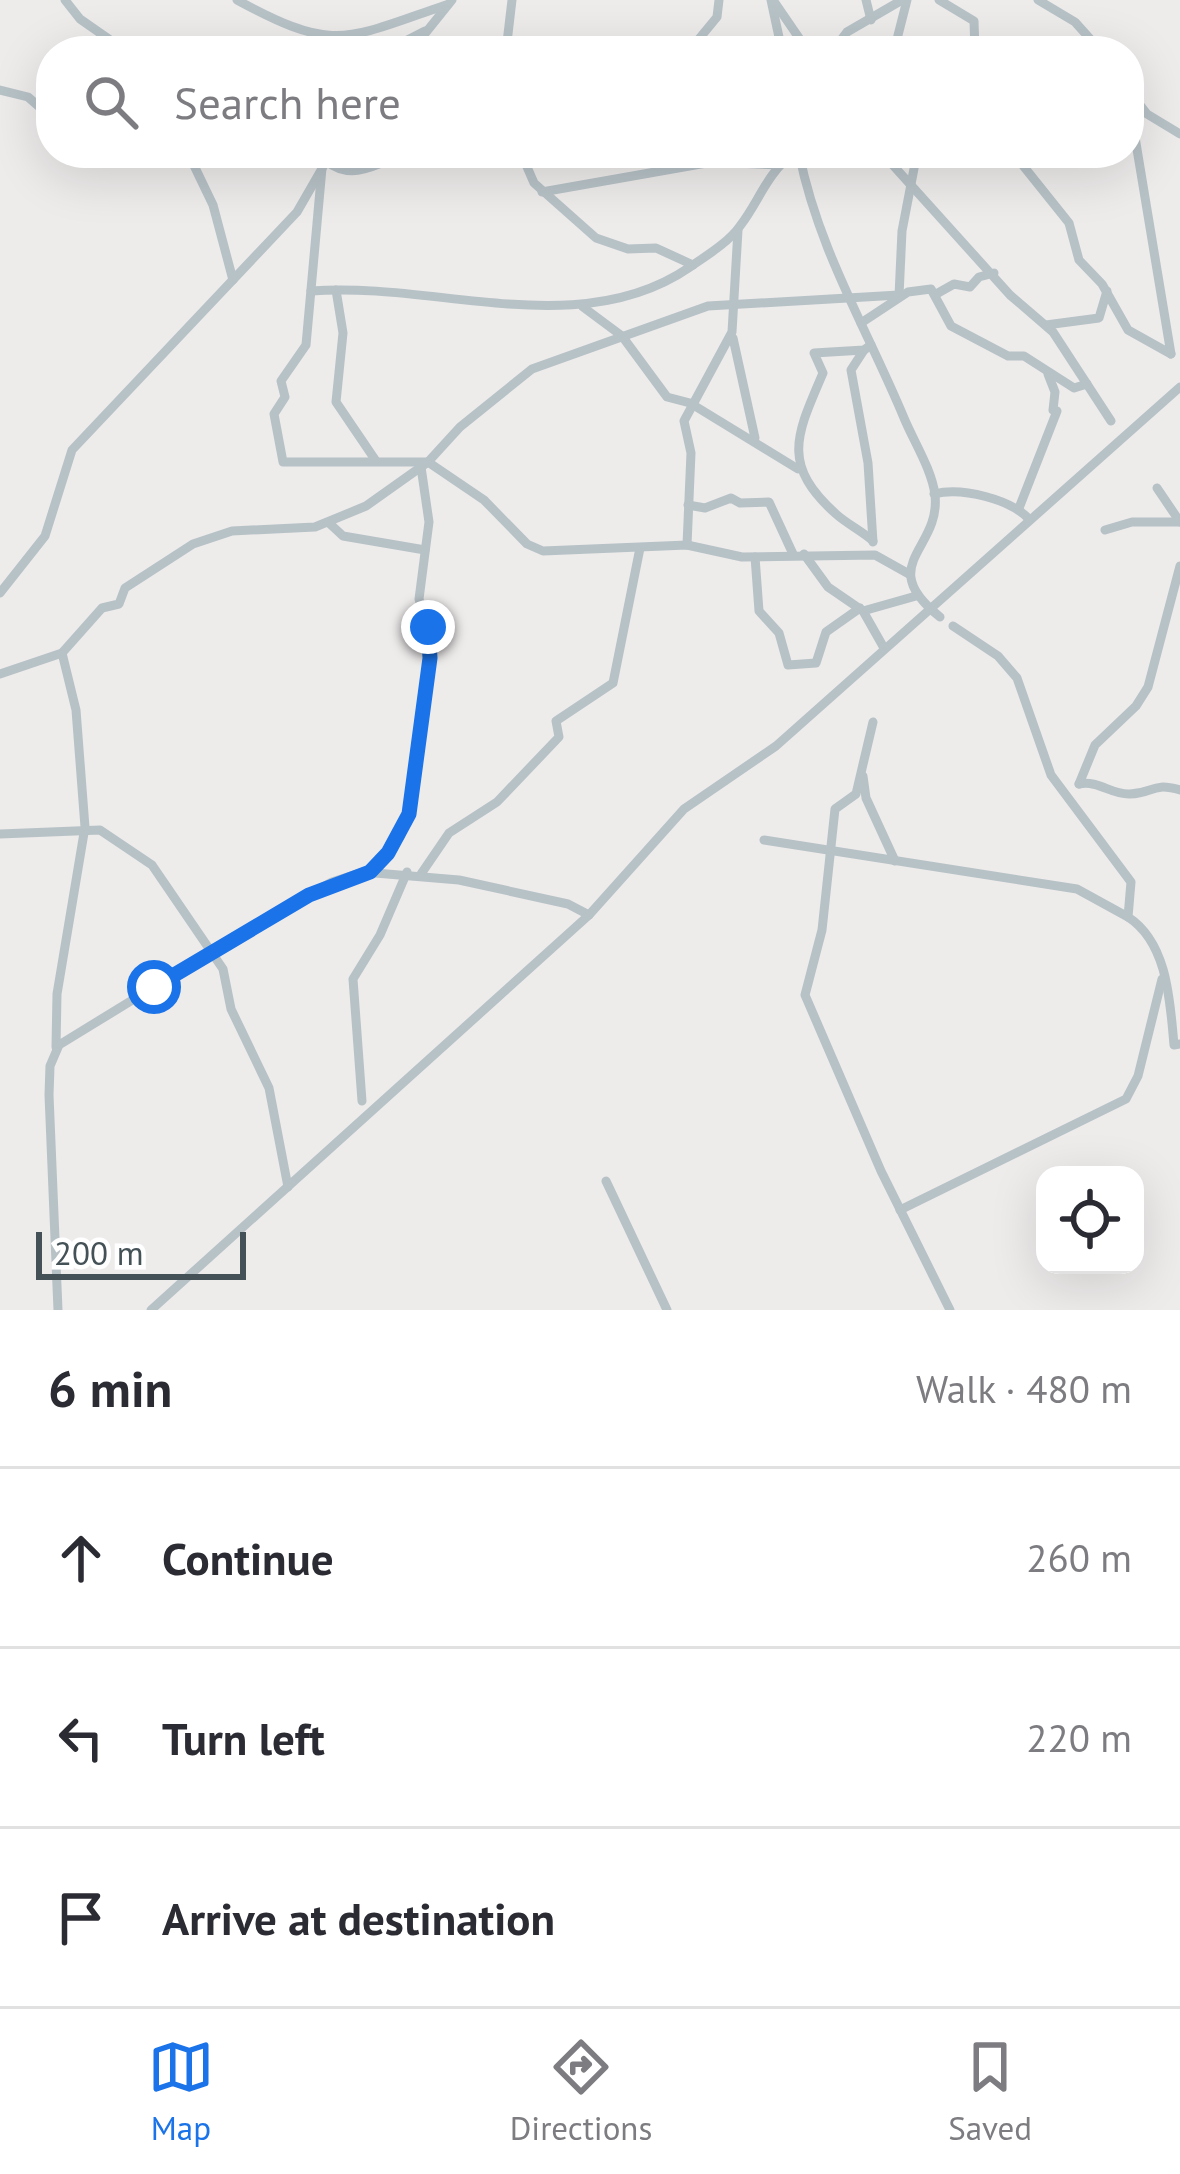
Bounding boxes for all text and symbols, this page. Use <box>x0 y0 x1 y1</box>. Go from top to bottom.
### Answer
search box <box>36 36 1144 168</box>
icon: search <box>78 69 144 135</box>
text: Search here <box>174 73 401 131</box>
route end <box>401 600 455 654</box>
route start <box>127 960 181 1014</box>
map controls <box>1036 1166 1144 1274</box>
button: locate <box>1036 1166 1144 1274</box>
scale bar <box>36 1226 246 1279</box>
text: 200 m <box>54 1231 144 1274</box>
text: 6 min <box>48 1355 172 1421</box>
text: Walk · 480 m <box>916 1363 1132 1414</box>
icon: ahead <box>48 1525 114 1591</box>
text: Continue <box>162 1529 334 1587</box>
text: 260 m <box>1026 1532 1132 1583</box>
icon: left <box>48 1705 114 1771</box>
text: Turn left <box>162 1709 325 1767</box>
text: 220 m <box>1026 1712 1132 1763</box>
icon: arrive <box>48 1885 114 1951</box>
text: Arrive at destination <box>162 1889 555 1947</box>
tab: Map <box>148 2034 214 2149</box>
tab: Directions <box>510 2034 652 2149</box>
tab: Saved <box>948 2034 1032 2149</box>

